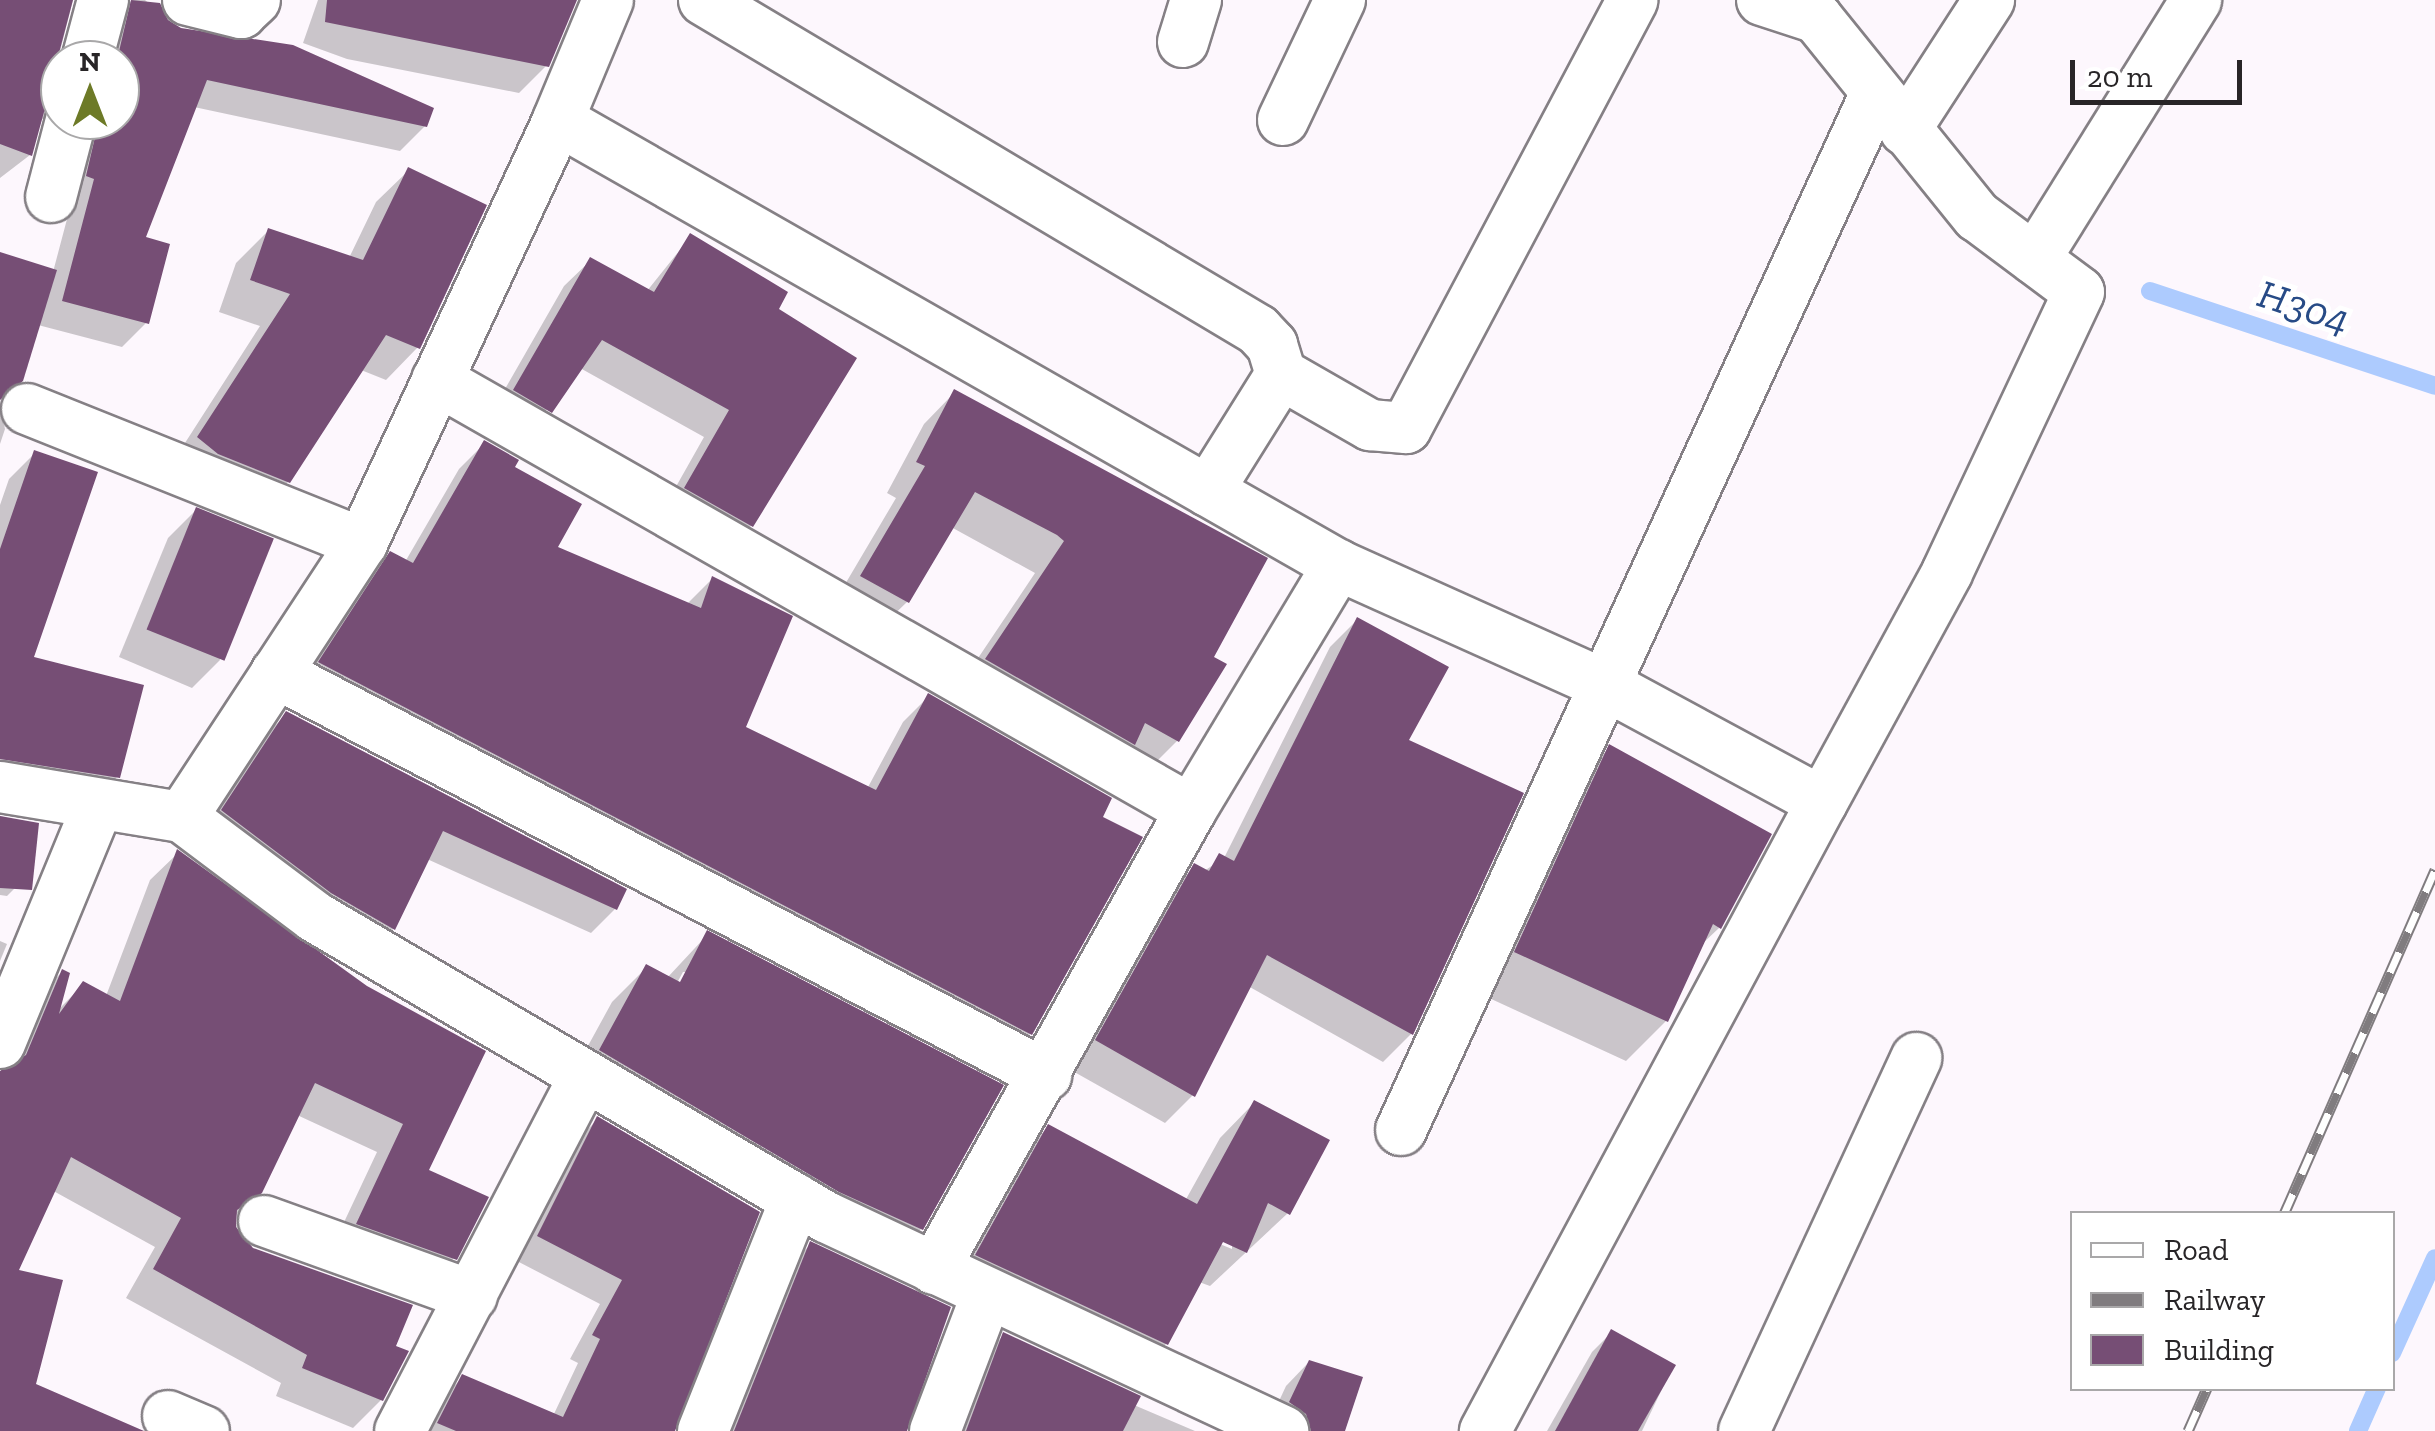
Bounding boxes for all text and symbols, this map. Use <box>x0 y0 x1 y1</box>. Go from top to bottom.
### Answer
north arrow <box>40 40 140 140</box>
scale bar <box>2075 40 2248 102</box>
text: N <box>79 45 101 78</box>
text: 20 m <box>2087 59 2152 95</box>
water label: H304 <box>2252 269 2356 343</box>
legend <box>2070 1211 2395 1391</box>
text: Road <box>2164 1232 2229 1268</box>
text: Railway <box>2164 1282 2265 1318</box>
text: Building <box>2164 1332 2274 1368</box>

